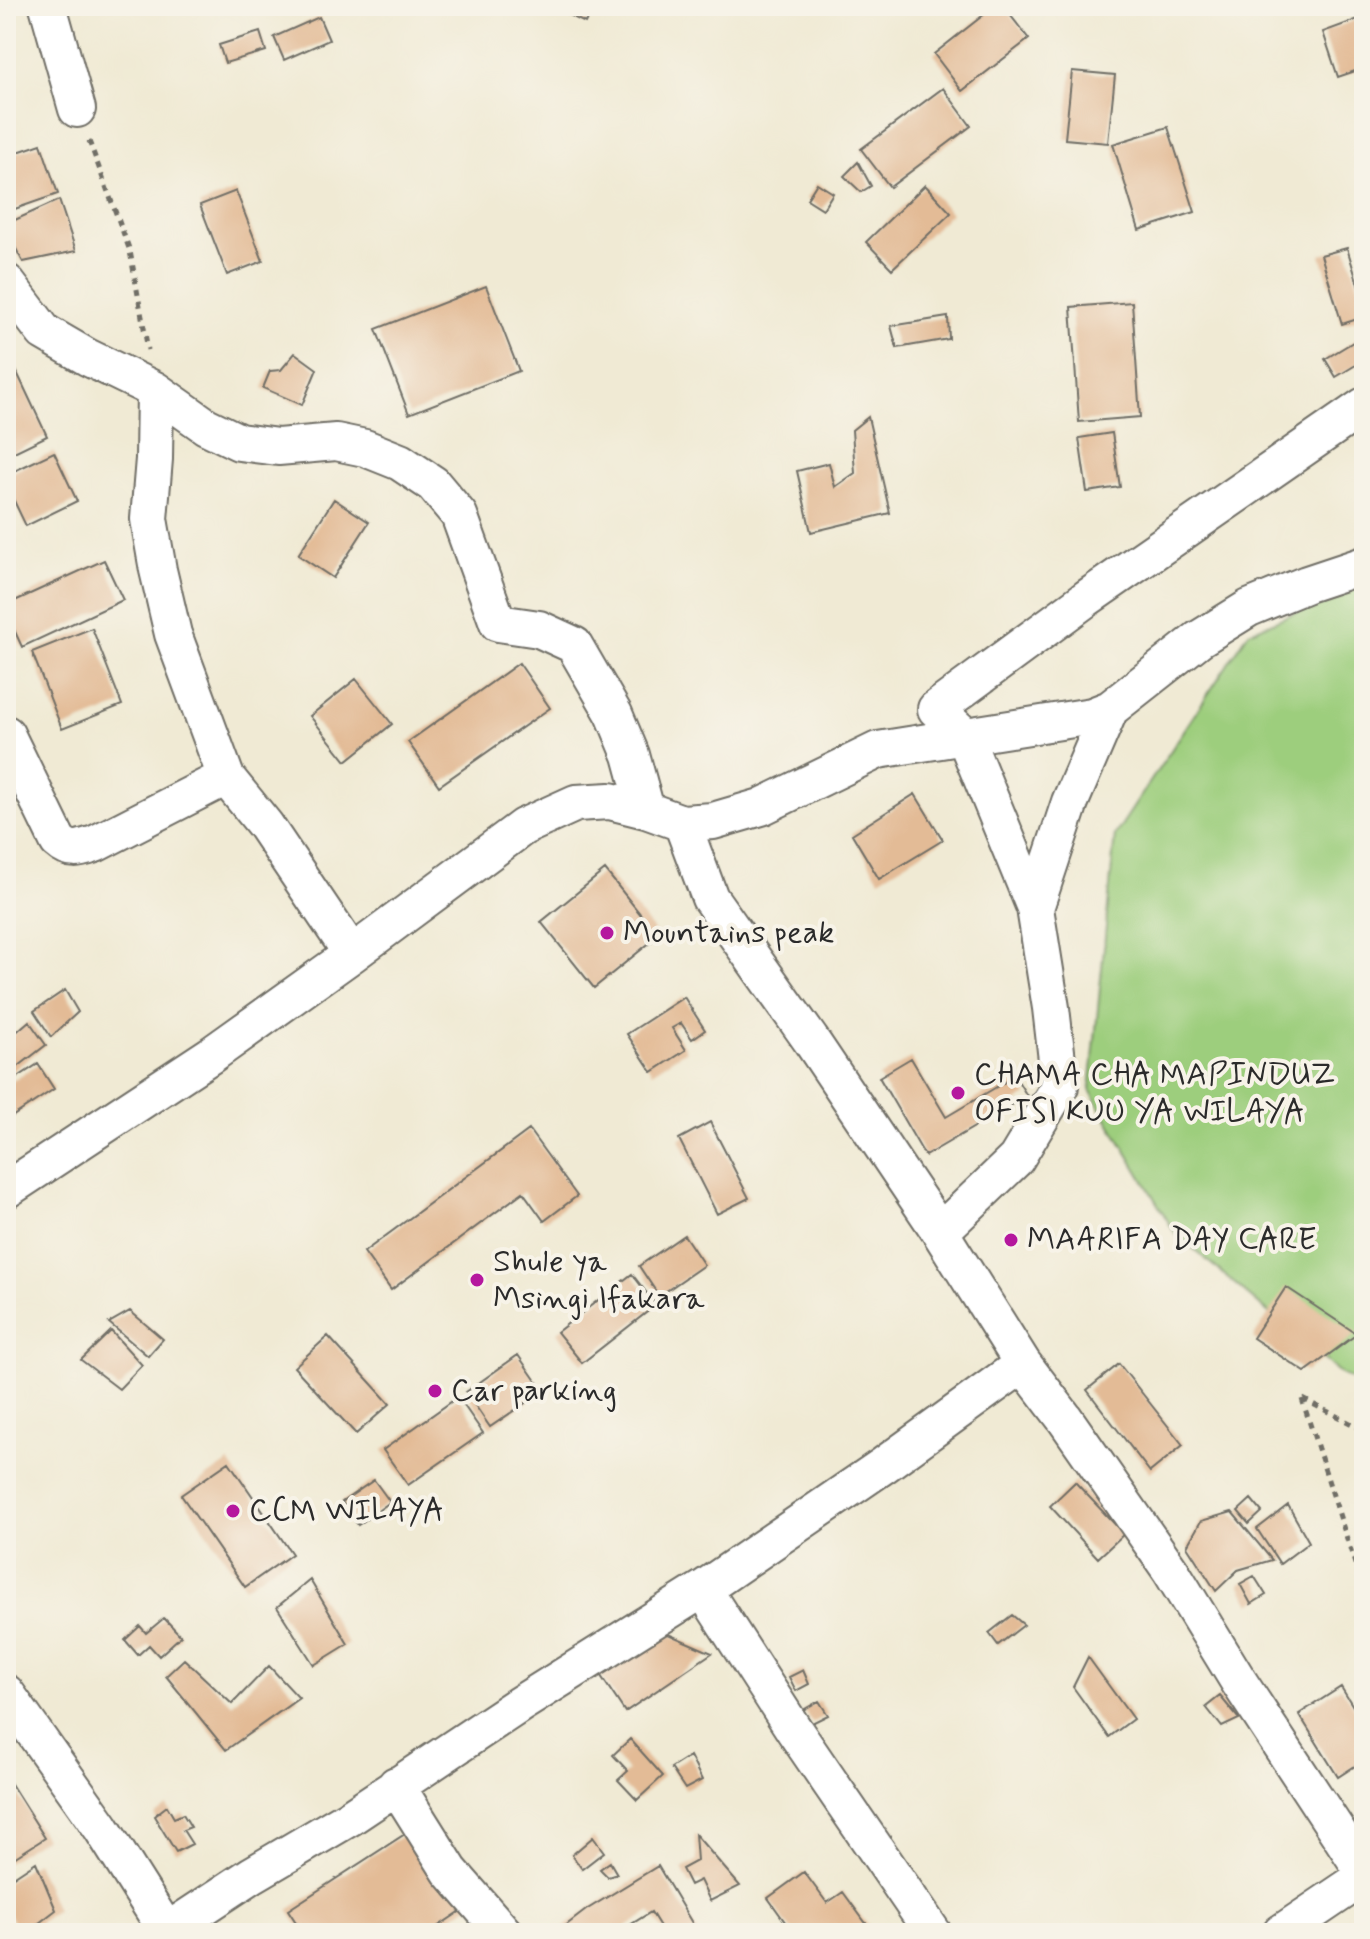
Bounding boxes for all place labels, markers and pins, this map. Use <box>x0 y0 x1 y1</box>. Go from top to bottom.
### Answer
place label: Mountains peak <box>623 912 834 954</box>
marker: Mountains peak <box>598 924 616 942</box>
place label: CHAMA CHA MAPINDUZ OFISI KUU YA WILAYA <box>974 1054 1335 1133</box>
marker: CHAMA CHA MAPINDUZ OFISI KUU YA WILAYA <box>949 1084 967 1102</box>
place label: MAARIFA DAY CARE <box>1027 1219 1316 1261</box>
marker: MAARIFA DAY CARE <box>1002 1231 1020 1249</box>
place label: Shule ya Msingi Ifakara <box>493 1241 705 1320</box>
marker: Shule ya Msingi Ifakara <box>468 1271 486 1289</box>
place label: Car parking <box>451 1370 617 1412</box>
marker: Car parking <box>426 1382 444 1400</box>
place label: CCM WILAYA <box>249 1490 444 1532</box>
marker: CCM WILAYA <box>224 1502 242 1520</box>

